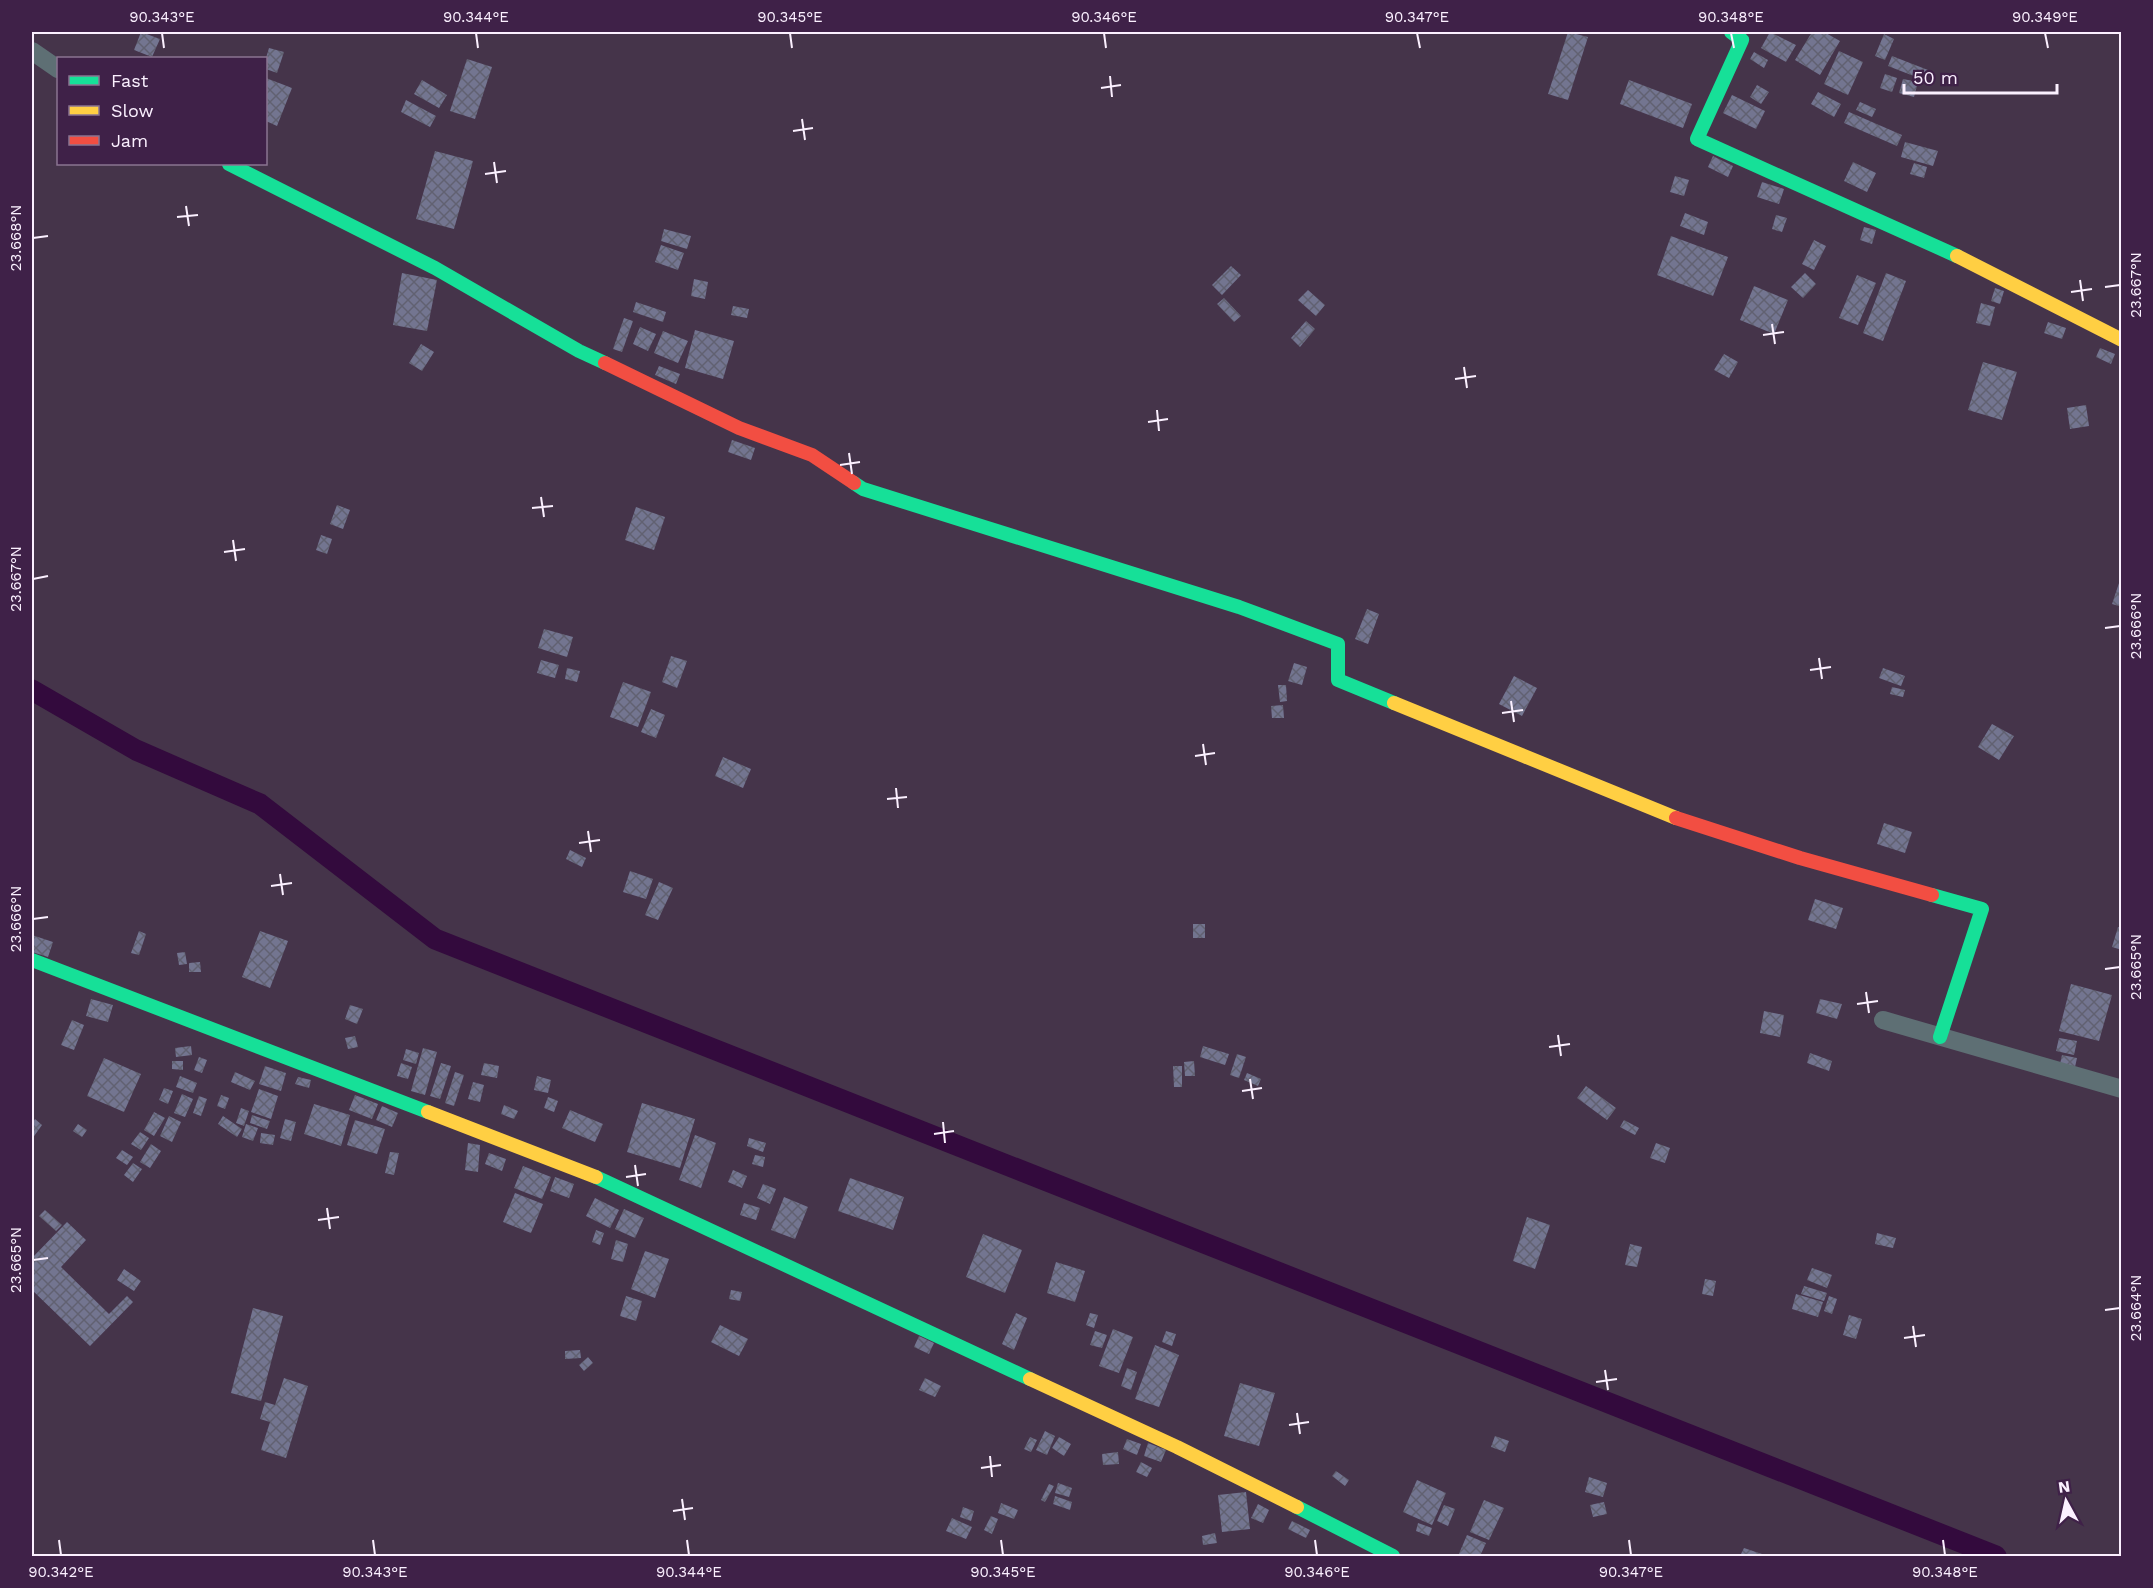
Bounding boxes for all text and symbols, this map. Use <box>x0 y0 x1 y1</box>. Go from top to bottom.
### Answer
text: 90.343°E <box>129 8 195 26</box>
text: 90.344°E <box>443 8 509 26</box>
text: 90.345°E <box>757 8 823 26</box>
text: 90.346°E <box>1071 8 1137 26</box>
text: 90.347°E <box>1385 8 1449 26</box>
text: 90.348°E <box>1698 8 1764 26</box>
text: 90.349°E <box>2012 8 2078 26</box>
legend <box>57 57 267 165</box>
scale bar <box>1904 57 2057 95</box>
text: 50 m <box>1913 67 1958 88</box>
text: Fast <box>111 70 149 91</box>
text: Slow <box>111 100 154 121</box>
text: Jam <box>111 130 148 151</box>
text: 23.668°N <box>7 205 25 271</box>
text: 23.667°N <box>2127 252 2145 318</box>
text: 23.667°N <box>7 546 25 612</box>
text: 23.666°N <box>2127 593 2145 659</box>
text: 23.666°N <box>7 886 25 952</box>
text: 23.665°N <box>2127 934 2145 1000</box>
text: 23.665°N <box>7 1227 25 1293</box>
text: 23.664°N <box>2127 1275 2145 1341</box>
north arrow <box>2036 1471 2096 1531</box>
text: N <box>2057 1476 2071 1497</box>
text: 90.342°E <box>28 1563 94 1581</box>
text: 90.343°E <box>342 1563 408 1581</box>
text: 90.344°E <box>656 1563 722 1581</box>
text: 90.345°E <box>970 1563 1036 1581</box>
text: 90.346°E <box>1284 1563 1350 1581</box>
text: 90.347°E <box>1599 1563 1663 1581</box>
text: 90.348°E <box>1912 1563 1978 1581</box>

